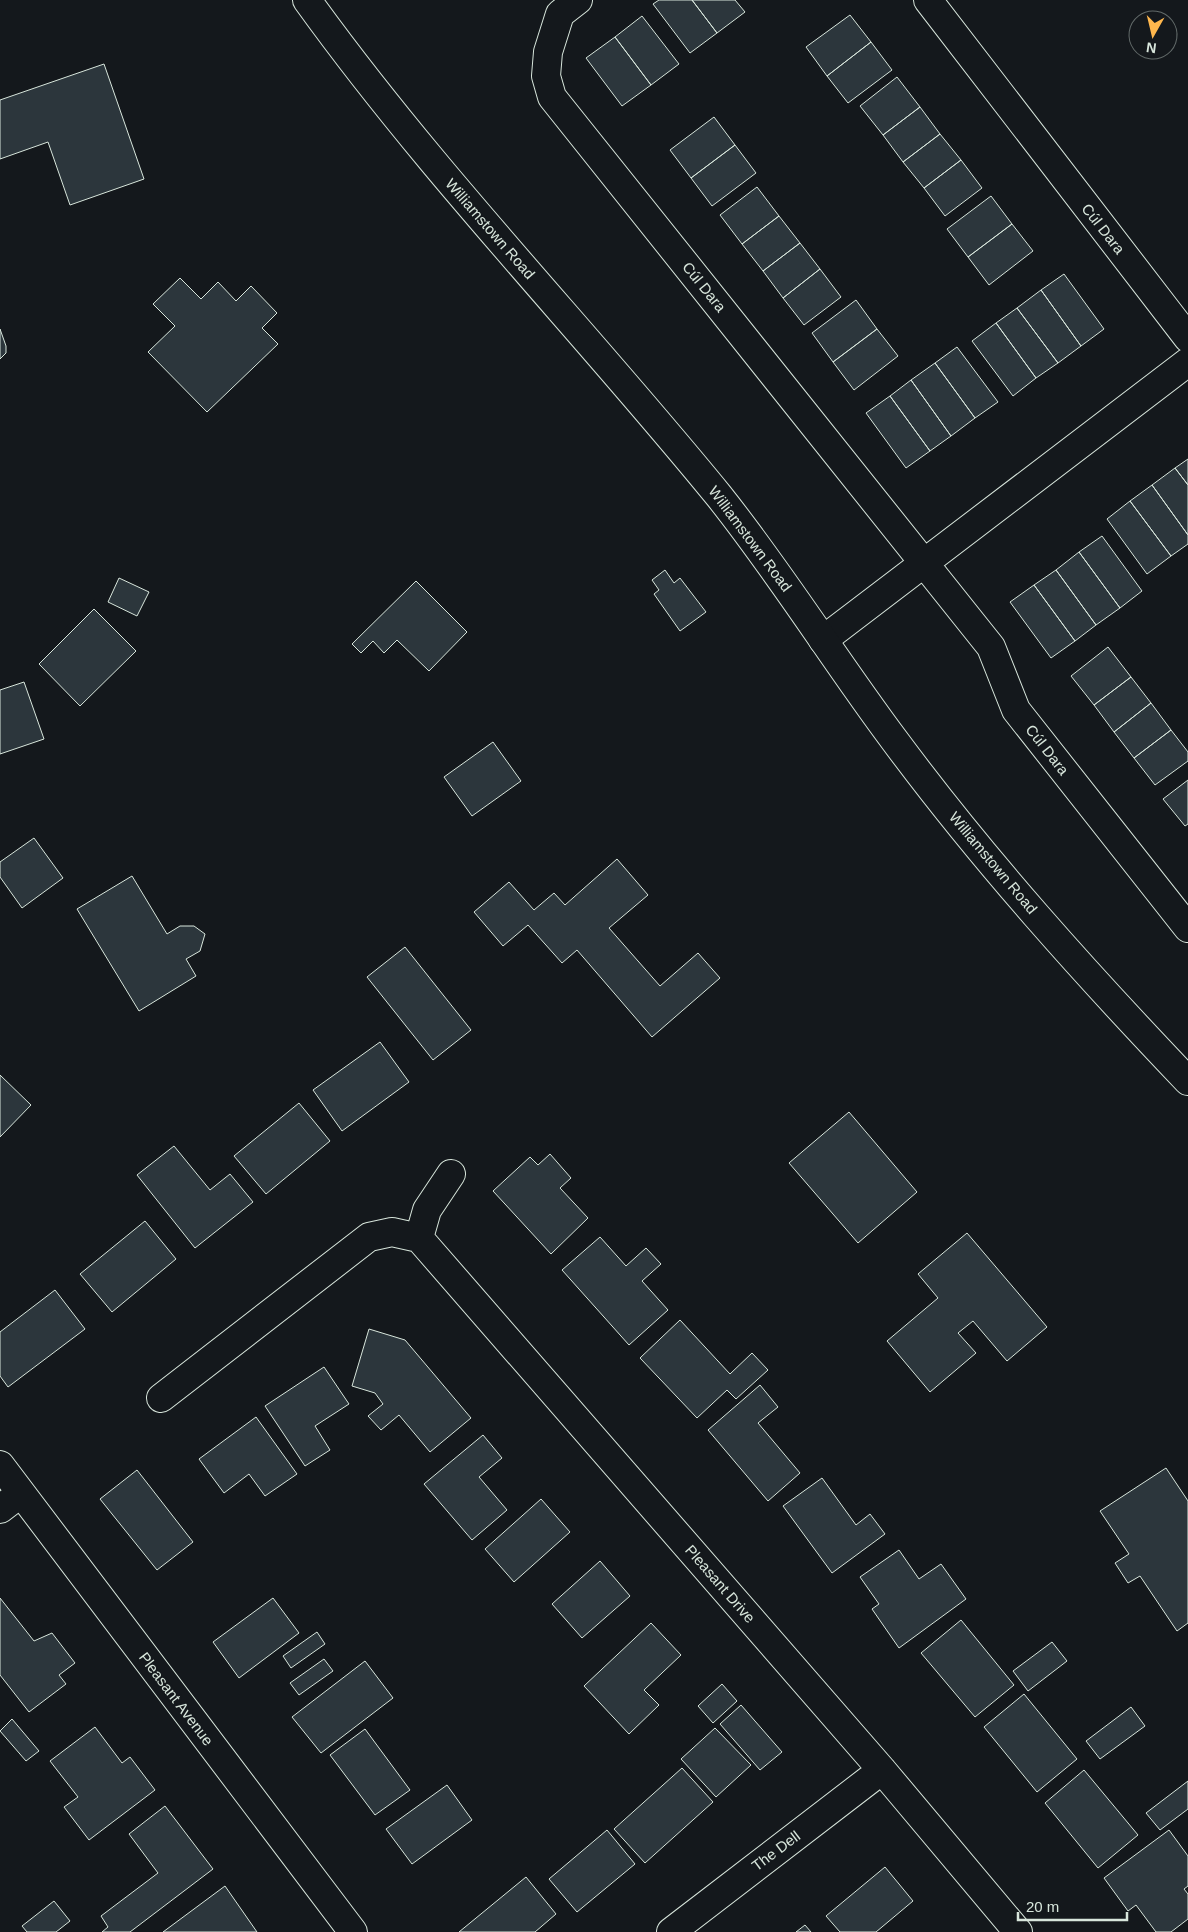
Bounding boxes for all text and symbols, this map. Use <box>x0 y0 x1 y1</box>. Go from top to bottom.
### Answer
north arrow <box>1128 10 1178 60</box>
text: N <box>1145 39 1157 57</box>
street label: Williamstown Road <box>442 175 539 282</box>
street label: Cúl Dara <box>1078 200 1129 258</box>
street label: Cúl Dara <box>679 258 730 316</box>
street label: Williamstown Road <box>705 483 796 595</box>
street label: Cúl Dara <box>1022 721 1073 779</box>
street label: Williamstown Road <box>946 808 1041 917</box>
street label: Pleasant Drive <box>682 1541 759 1626</box>
street label: Pleasant Avenue <box>136 1649 217 1749</box>
street label: The Dell <box>748 1827 803 1874</box>
scale bar <box>1018 1890 1127 1922</box>
text: 20 m <box>1026 1898 1059 1915</box>

